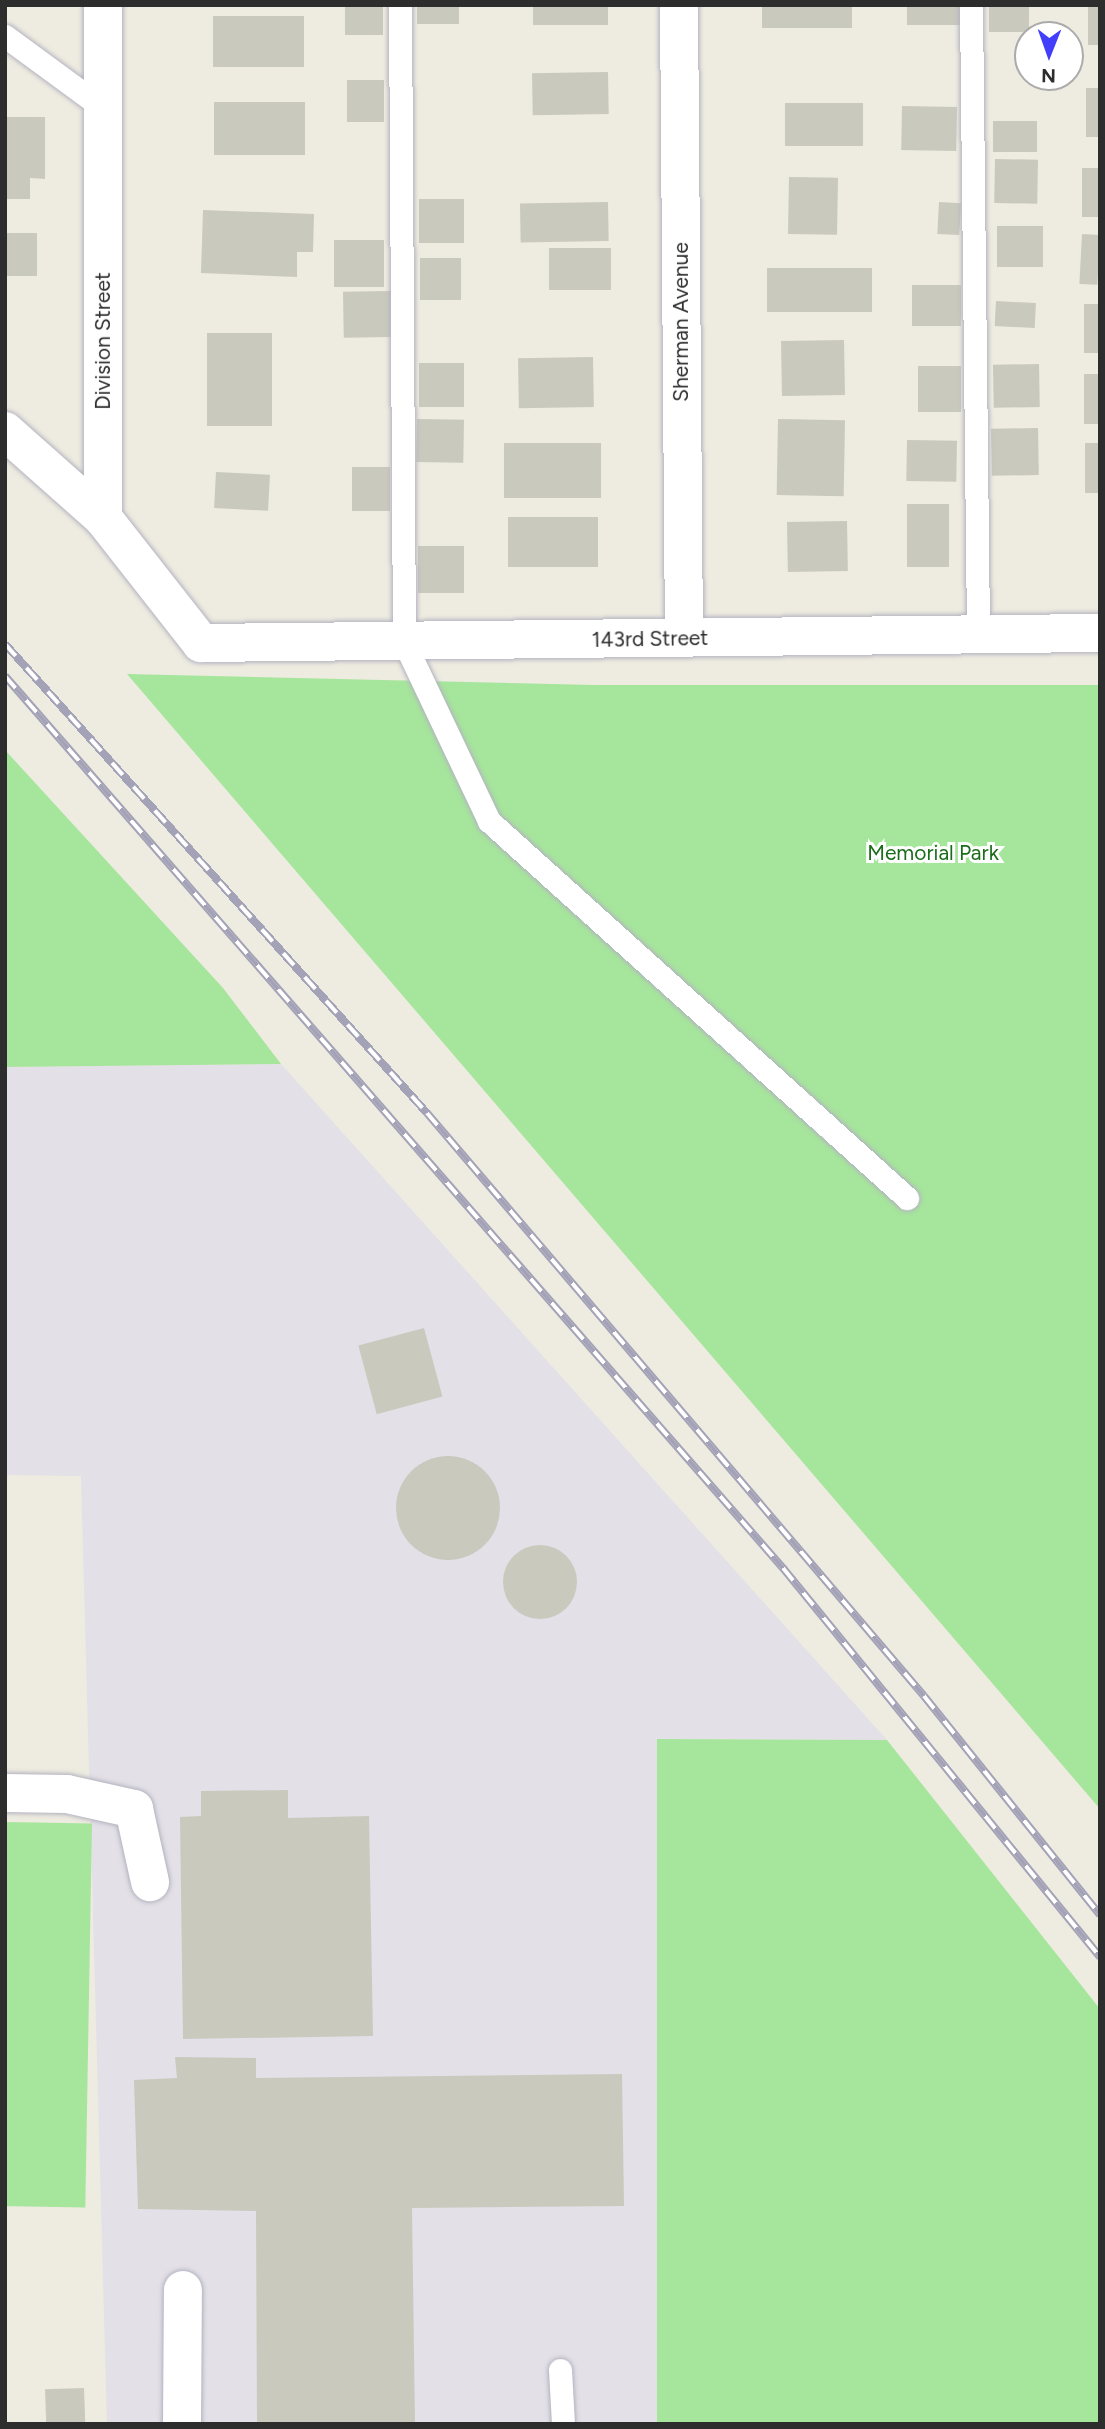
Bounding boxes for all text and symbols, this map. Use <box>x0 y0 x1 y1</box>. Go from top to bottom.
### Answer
north arrow <box>1014 21 1084 91</box>
text: N <box>1041 64 1056 87</box>
street label: Sherman Avenue <box>668 242 694 402</box>
street label: Division Street <box>90 272 116 410</box>
street label: 143rd Street <box>592 625 708 653</box>
park label: Memorial Park <box>867 840 999 866</box>

